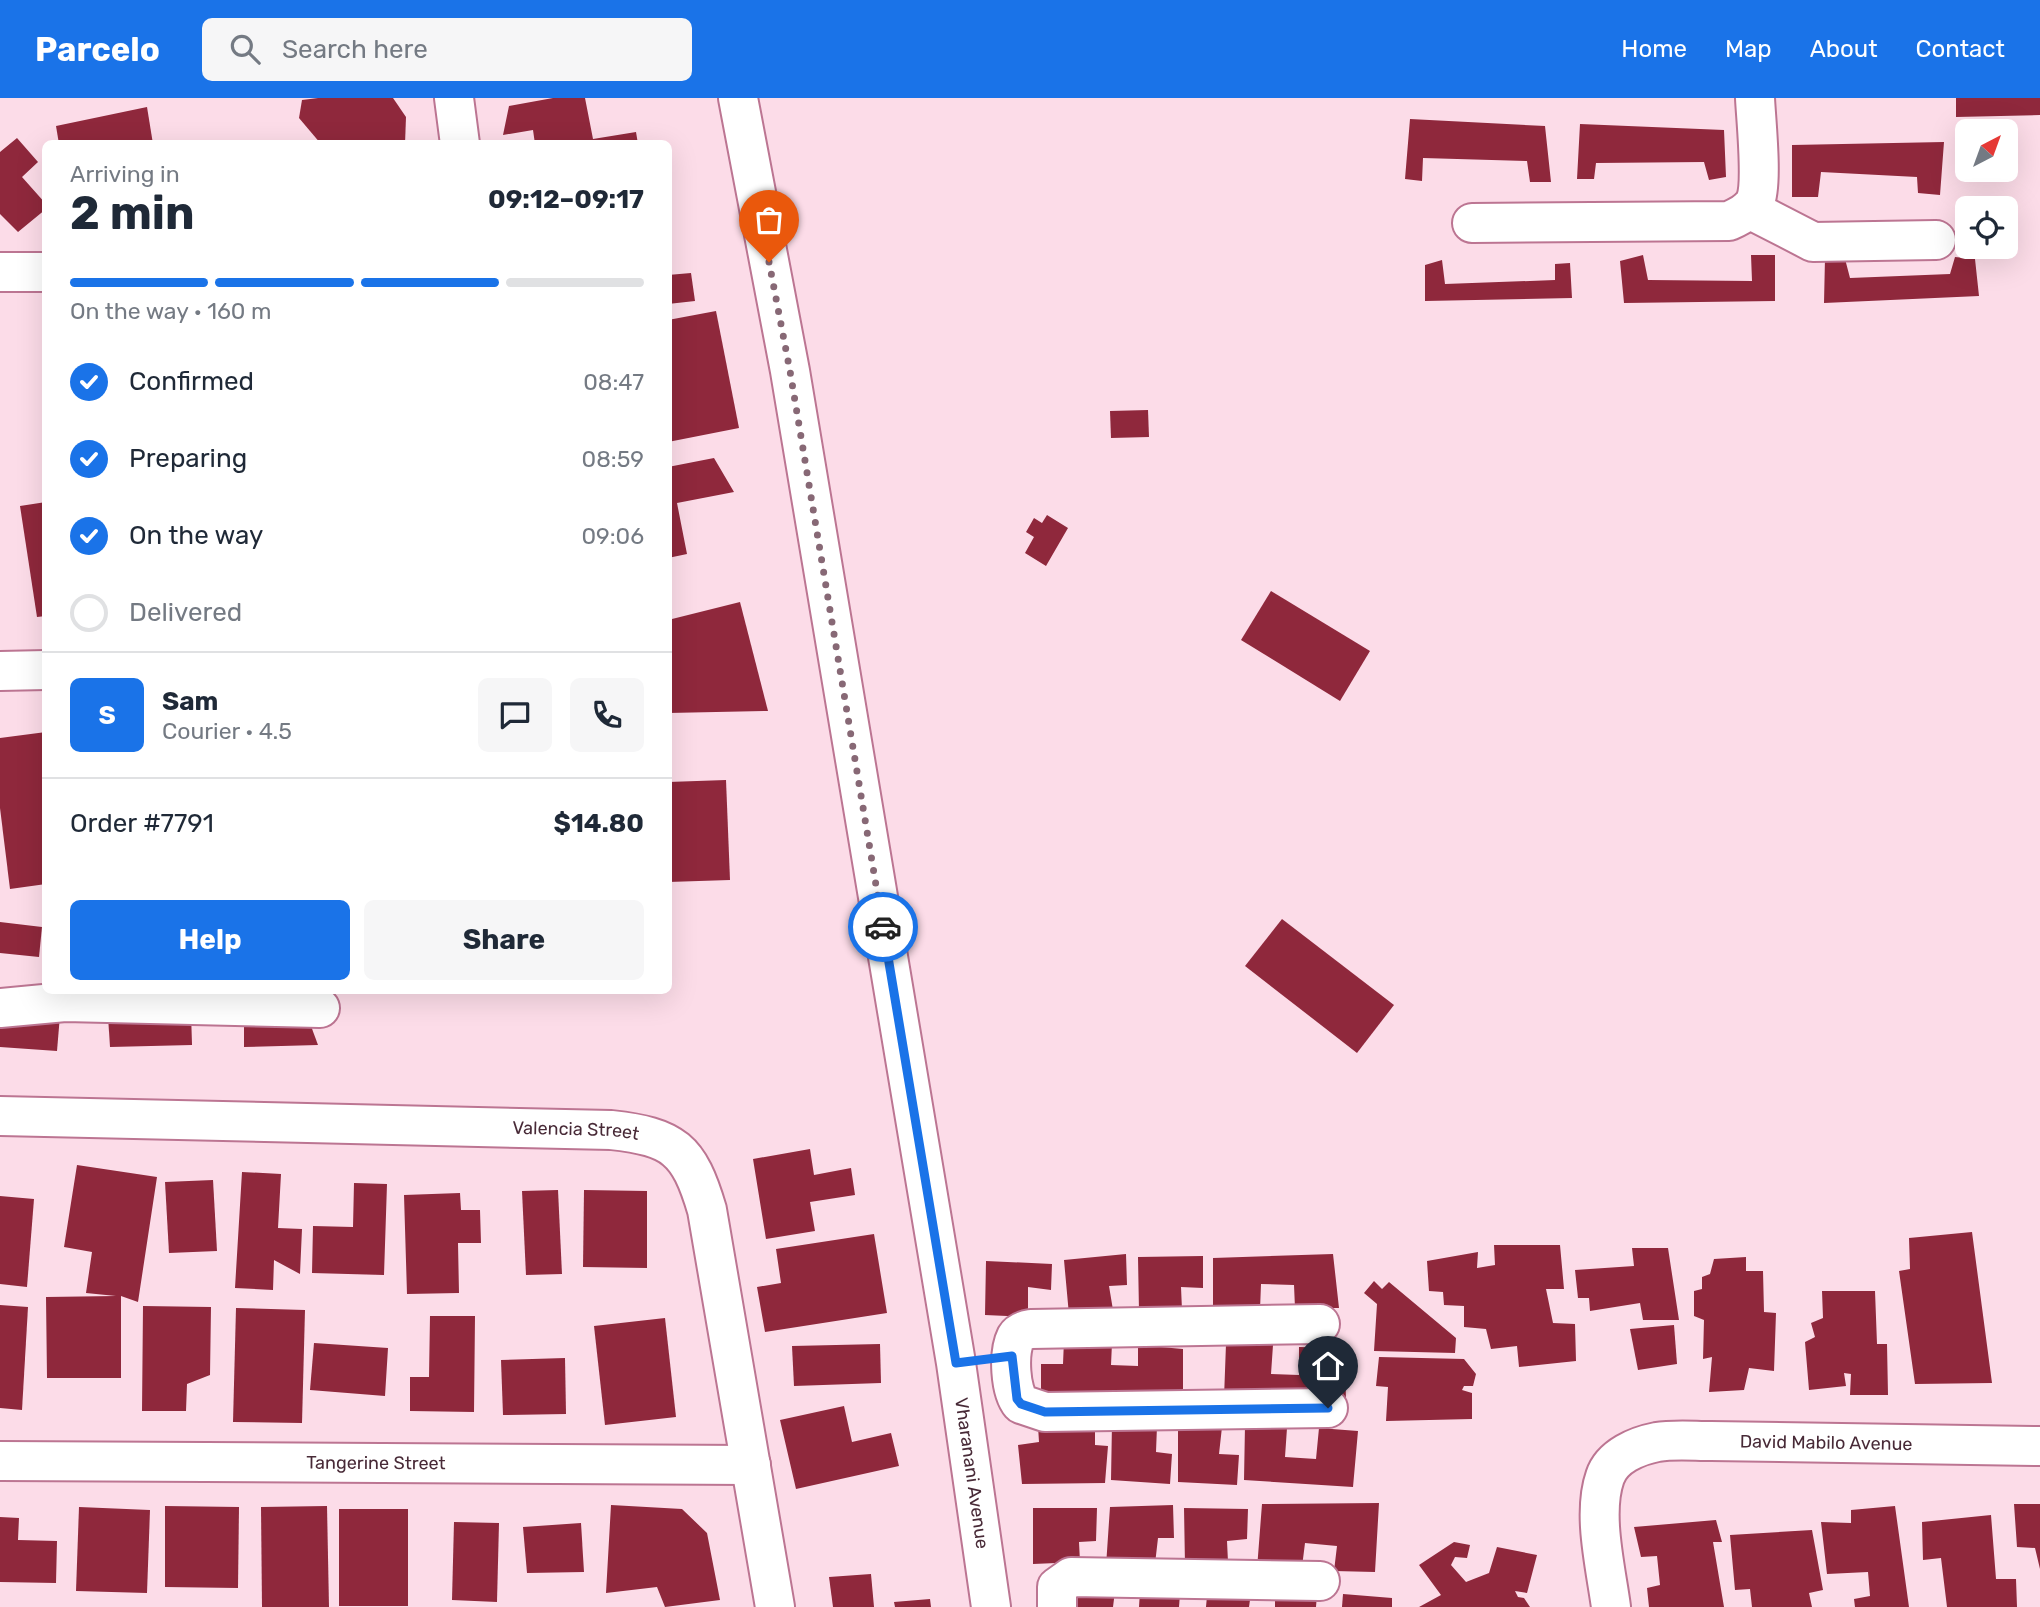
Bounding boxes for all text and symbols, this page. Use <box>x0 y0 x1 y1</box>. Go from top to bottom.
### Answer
search box <box>202 18 692 81</box>
text: Parcelo <box>35 30 160 69</box>
icon: search <box>226 30 264 68</box>
text: Search here <box>282 34 428 65</box>
text: Home <box>1621 35 1687 63</box>
text: Map <box>1725 35 1772 63</box>
text: About <box>1810 35 1878 63</box>
text: Contact <box>1916 35 2005 63</box>
north arrow <box>1955 119 2018 182</box>
map controls <box>1955 119 2018 259</box>
text: Arriving in <box>70 160 180 188</box>
text: 09:12–09:17 <box>488 184 644 215</box>
text: 2 min <box>70 186 195 241</box>
pin <box>739 190 799 262</box>
button: locate <box>1955 196 2018 259</box>
icon: bag <box>750 201 788 239</box>
text: On the way · 160 m <box>70 297 272 325</box>
icon: check <box>70 363 108 401</box>
text: Confirmed <box>129 366 254 397</box>
text: 08:47 <box>583 368 644 396</box>
icon: check <box>70 440 108 478</box>
text: Preparing <box>129 443 247 474</box>
text: 08:59 <box>582 445 644 473</box>
icon: check <box>70 517 108 555</box>
text: On the way <box>129 520 263 551</box>
text: 09:06 <box>581 522 644 550</box>
text: Delivered <box>129 597 242 628</box>
button: chat <box>478 678 552 752</box>
button: phone <box>570 678 644 752</box>
text: Sam <box>162 686 218 717</box>
text: S <box>98 700 116 731</box>
text: Courier · 4.5 <box>162 717 292 745</box>
text: Order #7791 <box>70 808 214 839</box>
text: $14.80 <box>554 808 644 839</box>
courier <box>848 892 918 962</box>
button: Help <box>70 900 350 980</box>
button: Share <box>364 900 644 980</box>
icon: car <box>864 908 902 946</box>
street label: Valencia Street <box>512 1117 641 1145</box>
pin <box>1298 1336 1358 1408</box>
icon: home <box>1309 1347 1347 1385</box>
street label: Vharanani Avenue <box>950 1396 994 1550</box>
street label: David Mabilo Avenue <box>1740 1430 1913 1455</box>
street label: Tangerine Street <box>306 1452 446 1474</box>

